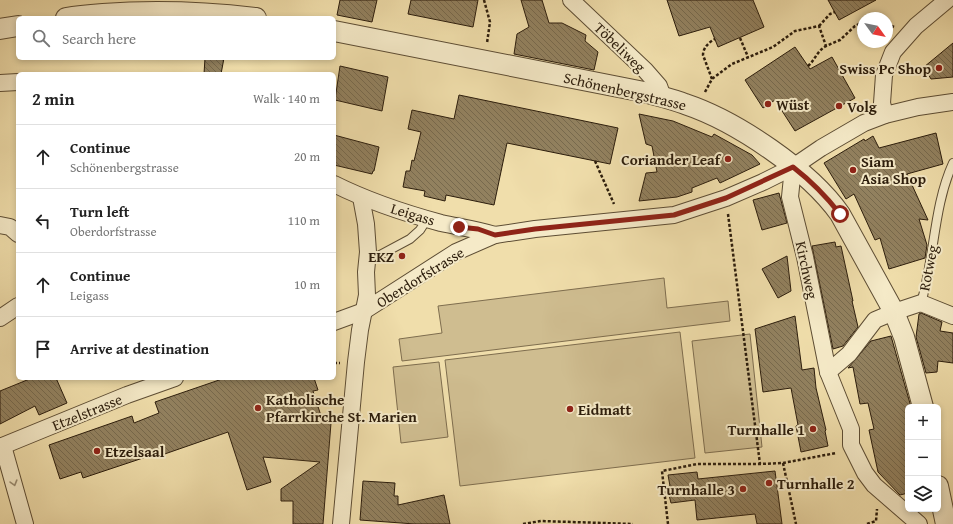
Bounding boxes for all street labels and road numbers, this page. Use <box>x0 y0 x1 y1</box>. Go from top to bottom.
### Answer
street label: Töbeliweg <box>590 17 651 77</box>
street label: Schönenbergstrasse <box>562 67 688 115</box>
street label: Leigass <box>388 197 438 231</box>
street label: Kirchweg <box>791 239 823 301</box>
street label: Oberdorfstrasse <box>372 242 468 312</box>
street label: Rotweg <box>913 243 943 293</box>
street label: Etzelstrasse <box>49 388 125 436</box>

